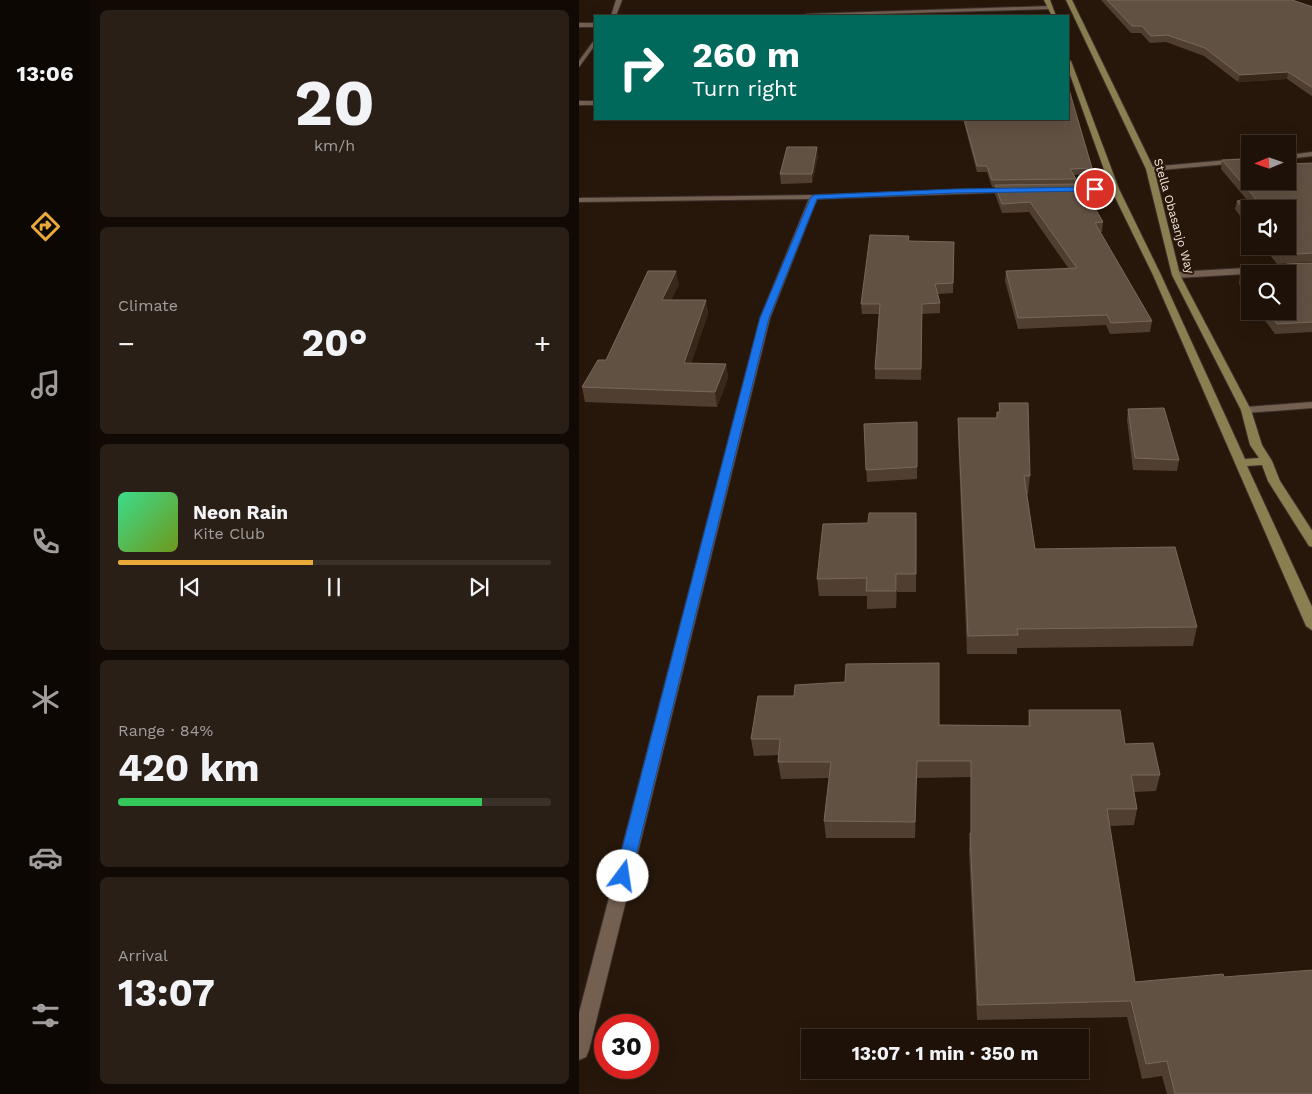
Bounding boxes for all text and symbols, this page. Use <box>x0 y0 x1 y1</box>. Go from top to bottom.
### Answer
text: 260 m <box>692 34 800 76</box>
icon: right <box>609 35 674 100</box>
text: 13:06 <box>17 61 73 86</box>
text: 20 <box>294 65 375 141</box>
text: Turn right <box>692 76 797 101</box>
north arrow <box>1241 135 1297 190</box>
map controls <box>1241 135 1296 320</box>
text: km/h <box>314 136 355 155</box>
street label: Stella Obasanjo Way <box>1151 157 1197 276</box>
pin <box>1074 168 1116 210</box>
icon: arrive <box>1081 175 1109 203</box>
button: sound <box>1241 200 1296 255</box>
icon: directions <box>28 209 63 244</box>
button: search <box>1241 265 1296 320</box>
text: Climate <box>118 296 178 315</box>
text: 20° <box>302 321 367 365</box>
text: − <box>118 327 135 360</box>
text: + <box>534 327 551 360</box>
icon: music <box>28 367 63 402</box>
text: Neon Rain <box>193 501 288 524</box>
icon: phone <box>28 524 63 559</box>
text: Kite Club <box>193 524 265 543</box>
icon: previous <box>176 573 204 601</box>
icon: pause <box>320 573 348 601</box>
icon: next <box>465 573 493 601</box>
icon: climate <box>28 682 63 717</box>
text: Range · 84% <box>118 721 213 740</box>
text: 420 km <box>118 746 259 790</box>
icon: car <box>28 840 63 875</box>
position arrow <box>596 849 648 901</box>
text: Arrival <box>118 946 168 965</box>
text: 13:07 <box>118 971 215 1015</box>
icon: filters <box>28 998 63 1033</box>
speed limit sign: 30 <box>594 1014 659 1079</box>
text: 13:07 · 1 min · 350 m <box>852 1042 1038 1065</box>

